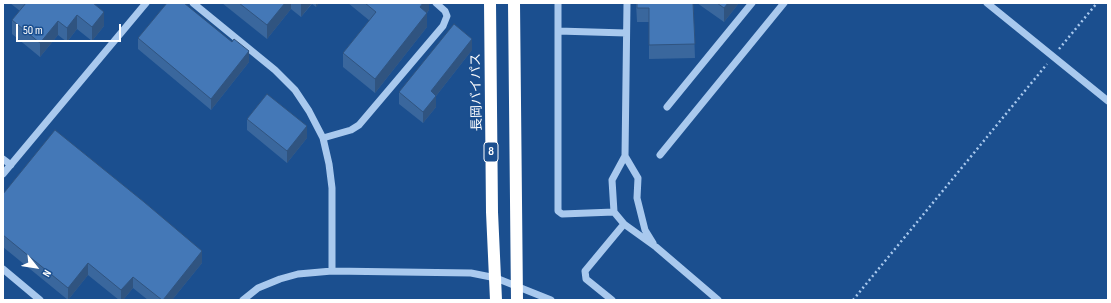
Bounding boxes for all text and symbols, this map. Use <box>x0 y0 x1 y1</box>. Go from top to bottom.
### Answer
scale bar <box>18 16 123 42</box>
text: 50 m <box>23 23 43 38</box>
street label: 長岡バイパス <box>469 53 485 131</box>
road number: 8 <box>484 142 498 162</box>
north arrow <box>16 247 56 287</box>
text: N <box>40 267 54 279</box>

